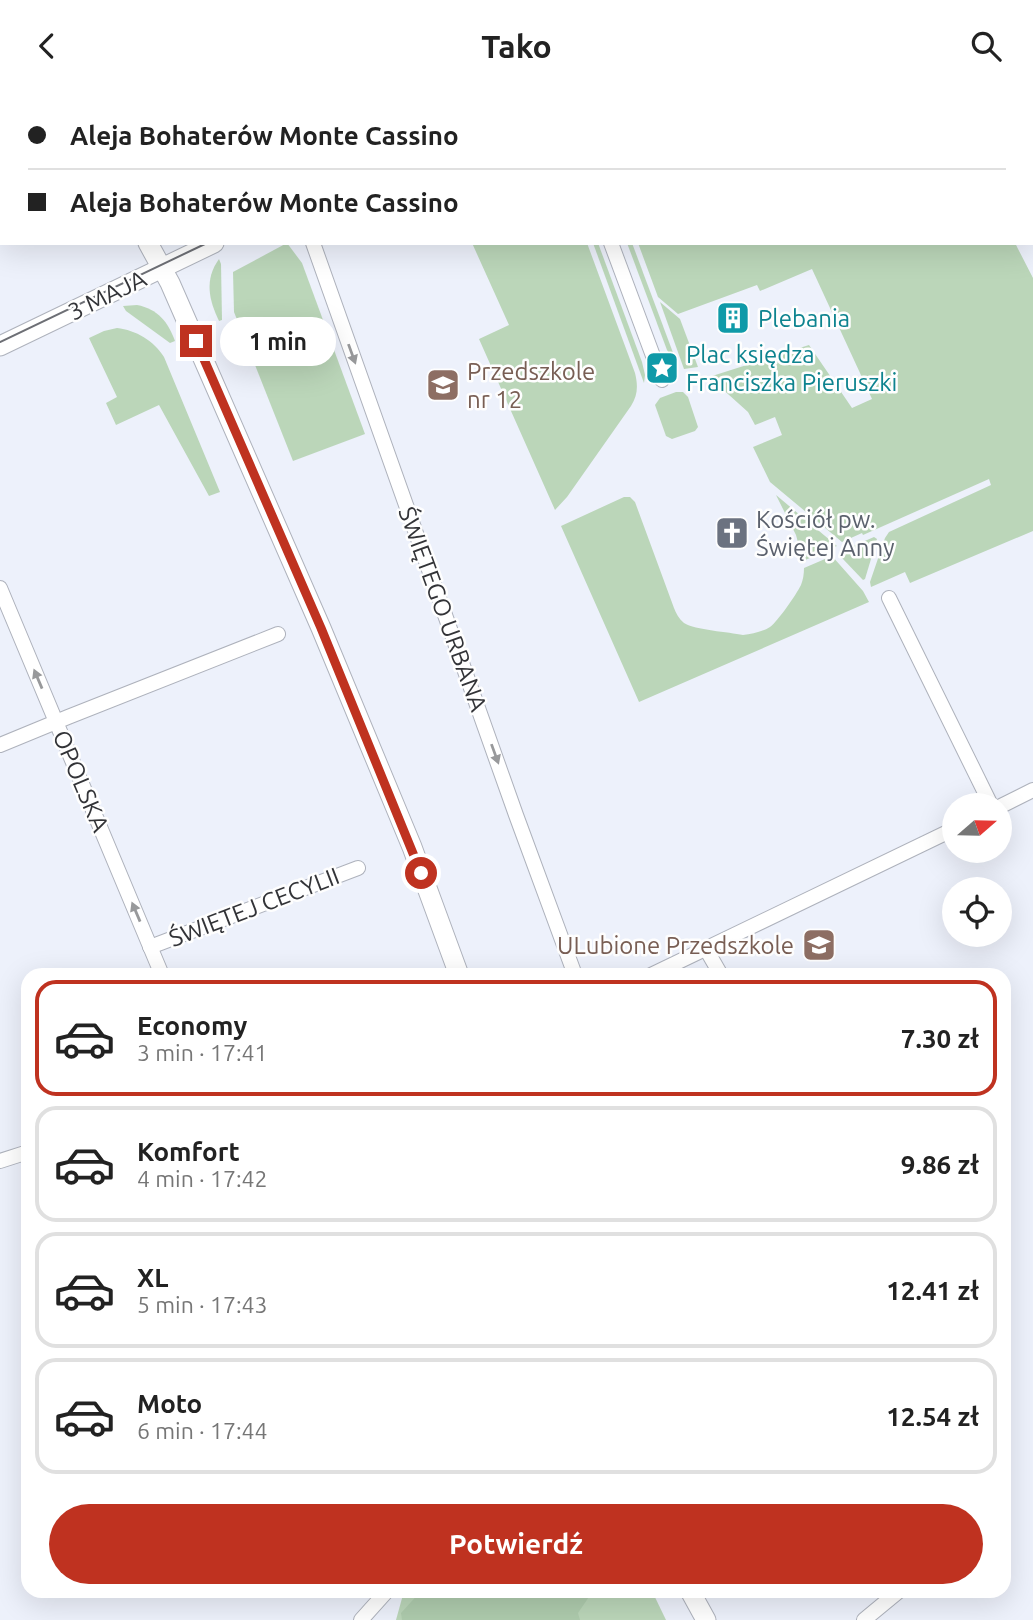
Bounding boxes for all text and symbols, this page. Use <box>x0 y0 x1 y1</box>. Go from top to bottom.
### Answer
icon: back <box>28 27 66 65</box>
icon: search <box>967 27 1005 65</box>
text: Tako <box>481 28 552 64</box>
text: Aleja Bohaterów Monte Cassino <box>70 121 459 150</box>
text: Aleja Bohaterów Monte Cassino <box>70 188 459 217</box>
street label: 3 MAJA <box>64 264 151 325</box>
building icon: Plebania <box>714 299 752 337</box>
place label: Plebania <box>758 305 850 332</box>
callout: 1 min <box>220 317 336 365</box>
route end <box>180 325 212 357</box>
text: 1 min <box>249 329 307 354</box>
place label: Plac księdza Franciszka Pieruszki <box>686 341 897 396</box>
one-way arrow <box>347 343 358 364</box>
place icon: Plac księdza Franciszka Pieruszki <box>643 349 681 387</box>
place label: Przedszkole nr 12 <box>467 358 595 413</box>
school or university icon: Przedszkole nr 12 <box>424 366 462 404</box>
street label: ŚWIĘTEGO URBANA <box>393 503 494 715</box>
place label: Kościół pw. Świętej Anny <box>756 506 895 561</box>
church icon: Kościół pw. Świętej Anny <box>713 514 751 552</box>
one-way arrow <box>33 669 44 690</box>
street label: OPOLSKA <box>48 726 115 836</box>
one-way arrow <box>490 743 501 764</box>
north arrow <box>942 793 1012 863</box>
map controls <box>942 793 1012 947</box>
route start <box>405 857 437 889</box>
street label: ŚWIĘTEJ CECYLII <box>165 861 343 952</box>
button: locate <box>942 877 1012 947</box>
one-way arrow <box>130 901 141 922</box>
school or university icon: ULubione Przedszkole <box>800 926 838 964</box>
place label: ULubione Przedszkole <box>557 932 794 959</box>
icon: car <box>53 1007 116 1070</box>
text: Economy <box>137 1011 247 1040</box>
text: 7.30 zł <box>901 1024 979 1053</box>
text: 3 min · 17:41 <box>137 1040 268 1065</box>
icon: car <box>53 1133 116 1196</box>
text: Komfort <box>137 1137 240 1166</box>
text: 9.86 zł <box>901 1150 979 1179</box>
text: 4 min · 17:42 <box>137 1166 268 1191</box>
icon: car <box>53 1259 116 1322</box>
text: XL <box>137 1263 168 1292</box>
text: 12.41 zł <box>886 1276 979 1305</box>
text: 5 min · 17:43 <box>137 1292 268 1317</box>
icon: car <box>53 1385 116 1448</box>
text: Moto <box>137 1389 202 1418</box>
text: 12.54 zł <box>886 1402 979 1431</box>
text: 6 min · 17:44 <box>137 1418 268 1443</box>
button: Potwierdź <box>49 1504 983 1584</box>

